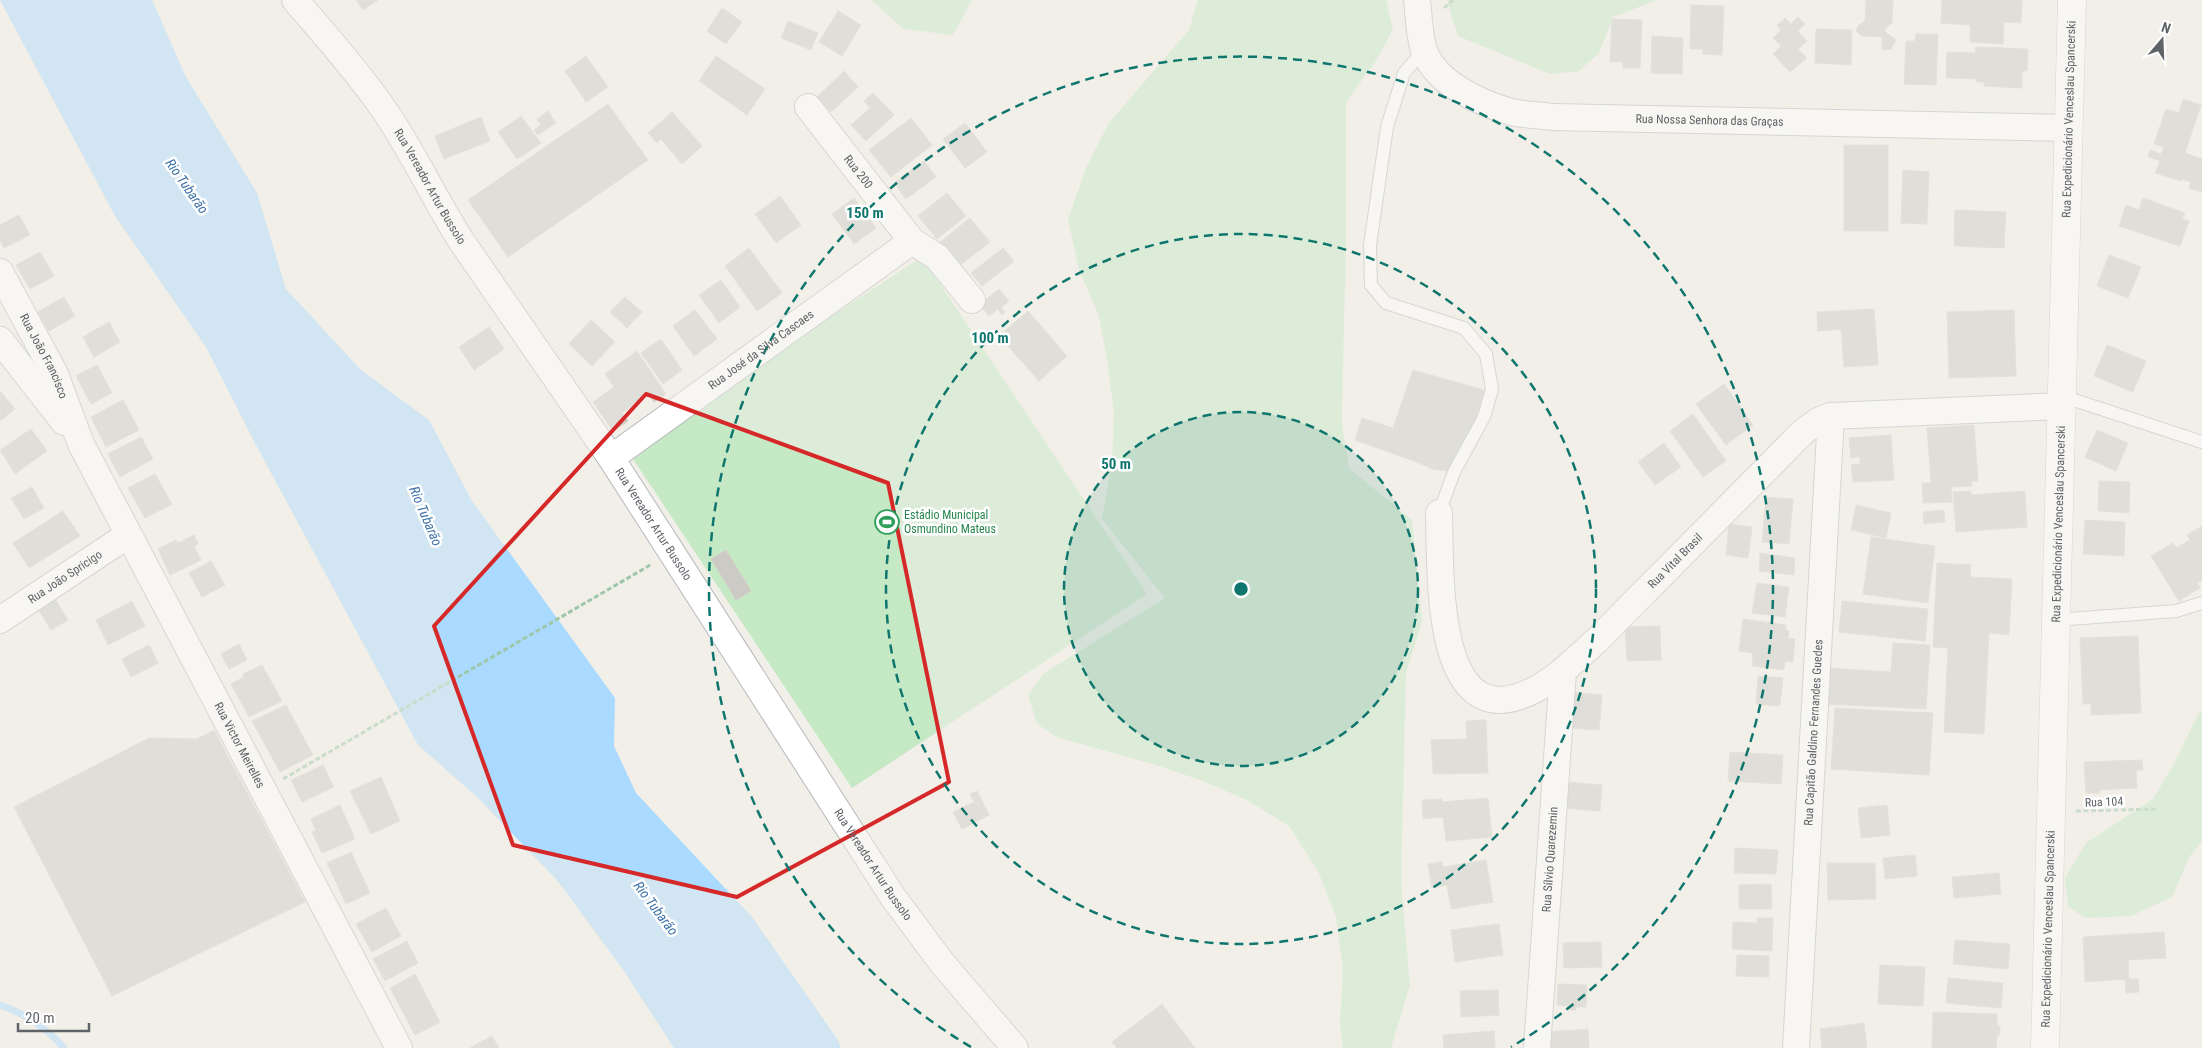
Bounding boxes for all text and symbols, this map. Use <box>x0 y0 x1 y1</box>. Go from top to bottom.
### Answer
north arrow <box>2137 15 2187 65</box>
text: N <box>2160 19 2173 37</box>
street label: Rua Expedicionário Venceslau Spancerski <box>2059 21 2078 218</box>
street label: Rua Nossa Senhora das Graças <box>1635 112 1784 129</box>
street label: Rua Vereador Artur Bussolo <box>391 126 469 247</box>
street label: Rua 200 <box>841 152 876 191</box>
water label: Rio Tubarão <box>162 155 212 217</box>
text: 150 m <box>846 204 884 222</box>
street label: Rua José da Silva Cascaes <box>706 307 817 393</box>
street label: Rua João Francisco <box>17 311 70 400</box>
text: 100 m <box>971 329 1009 347</box>
street label: Rua Expedicionário Venceslau Spancerski <box>2049 425 2068 623</box>
text: 50 m <box>1101 455 1131 473</box>
street label: Rua Vereador Artur Bussolo <box>612 465 695 583</box>
water label: Rio Tubarão <box>406 484 446 548</box>
place label: Estádio Municipal Osmundino Mateus <box>904 508 996 536</box>
sports icon: Estádio Municipal Osmundino Mateus <box>874 509 900 535</box>
street label: Rua Vital Brasil <box>1645 531 1705 591</box>
street label: Rua João Spricigo <box>25 547 105 606</box>
centre of rings <box>1232 580 1250 598</box>
street label: Rua Capitão Galdino Fernandes Guedes <box>1801 639 1826 826</box>
street label: Rua Victor Meirelles <box>211 700 268 791</box>
street label: Rua 104 <box>2085 794 2124 810</box>
street label: Rua Vereador Artur Bussolo <box>831 806 915 923</box>
street label: Rua Sílvio Quarezemin <box>1539 806 1561 913</box>
street label: Rua Expedicionário Venceslau Spancerski <box>2039 830 2058 1028</box>
water label: Rio Tubarão <box>631 878 682 938</box>
scale bar <box>18 1000 89 1032</box>
text: 20 m <box>25 1009 55 1027</box>

